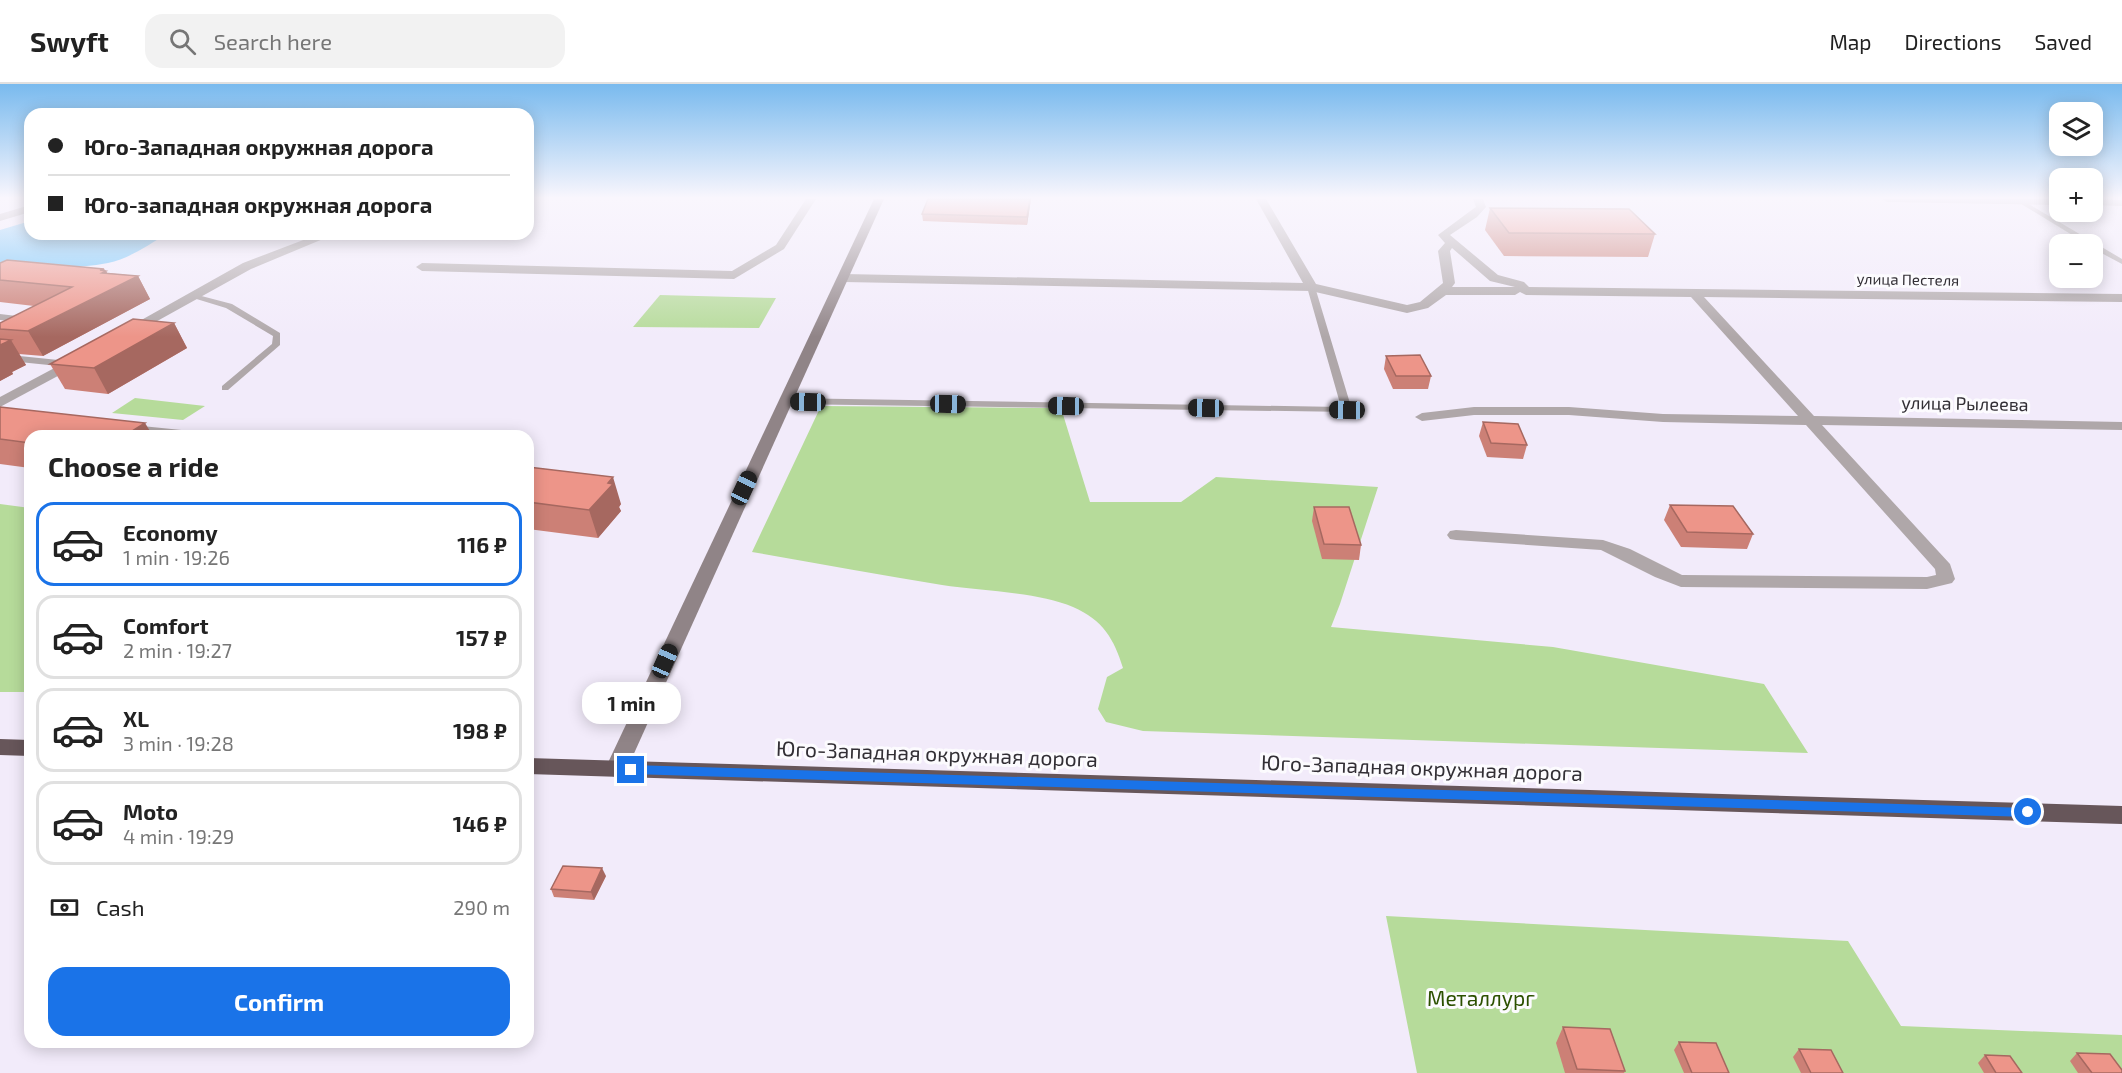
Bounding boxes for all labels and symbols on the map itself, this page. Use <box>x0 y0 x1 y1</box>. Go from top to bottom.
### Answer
street label: улица Пестеля <box>1856 269 1959 290</box>
street label: улица Рылеева <box>1901 391 2029 415</box>
car <box>790 393 826 411</box>
car <box>930 395 966 413</box>
car <box>1048 397 1084 415</box>
car <box>1188 399 1224 417</box>
car <box>1329 401 1365 419</box>
car <box>728 468 760 508</box>
car <box>649 641 681 681</box>
callout: 1 min <box>582 683 680 725</box>
street label: Юго-Западная окружная дорога <box>776 735 1098 772</box>
street label: Юго-Западная окружная дорога <box>1261 749 1583 786</box>
route end <box>617 756 644 783</box>
route start <box>2014 798 2041 825</box>
park label: Металлург <box>1427 985 1535 1011</box>

